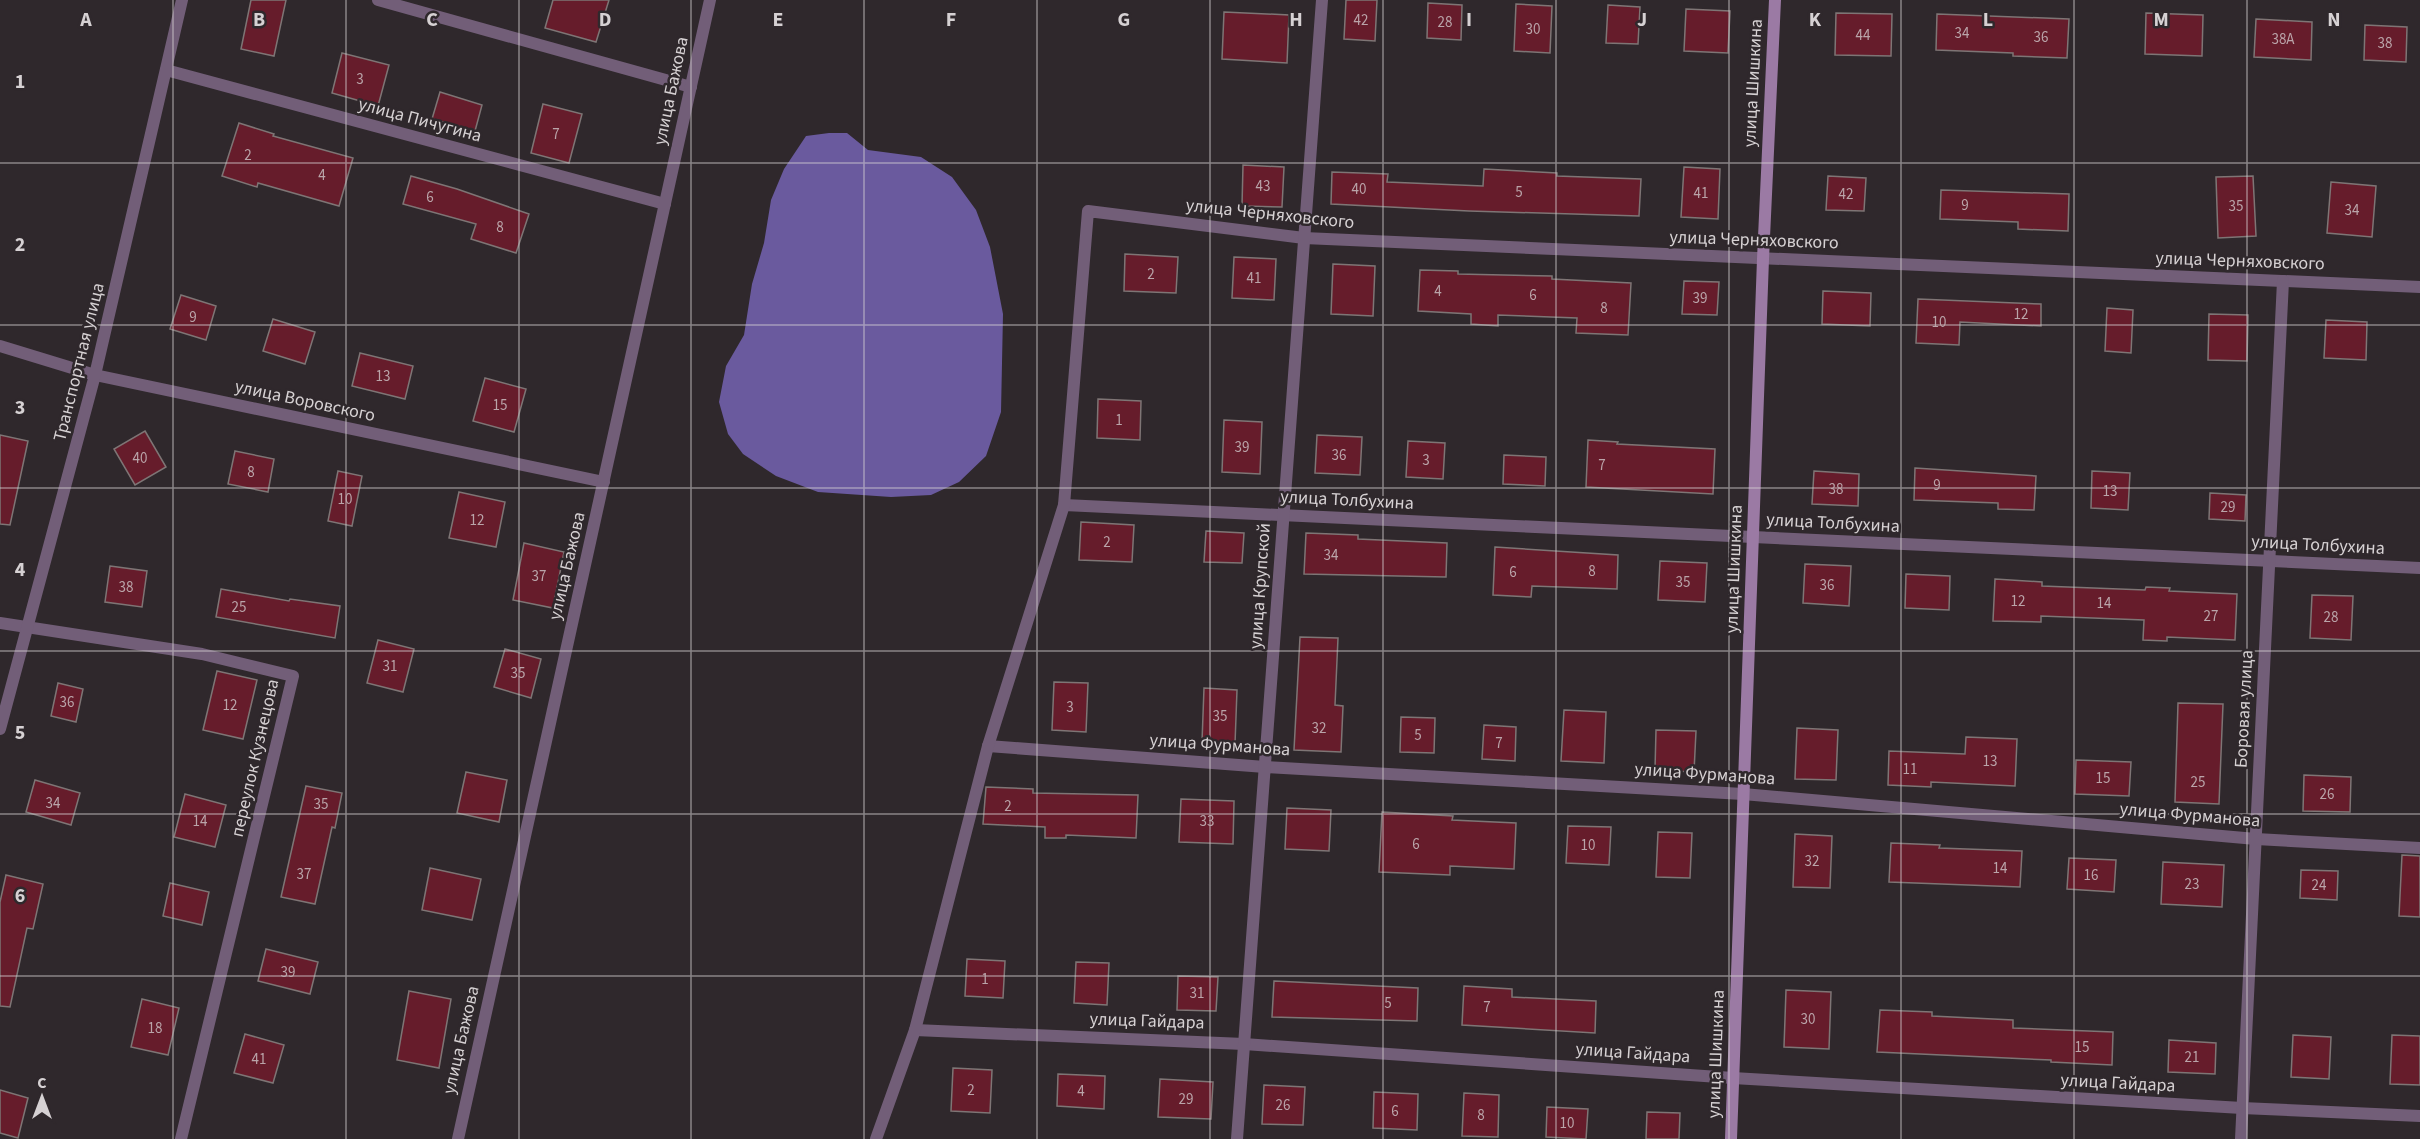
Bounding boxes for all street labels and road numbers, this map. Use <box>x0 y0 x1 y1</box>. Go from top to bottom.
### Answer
street label: улица Шишкина <box>1737 18 1769 148</box>
street label: улица Бажова <box>647 34 695 148</box>
street label: улица Пичугина <box>355 91 485 149</box>
street label: улица Черняховского <box>1184 193 1356 235</box>
street label: улица Черняховского <box>1669 225 1839 255</box>
street label: улица Черняховского <box>2155 246 2325 276</box>
street label: Транспортная улица <box>47 280 111 444</box>
street label: улица Воровского <box>232 374 378 428</box>
street label: улица Толбухина <box>1280 484 1414 516</box>
street label: улица Шишкина <box>1719 504 1749 634</box>
street label: улица Толбухина <box>1766 507 1900 539</box>
street label: улица Бажова <box>542 509 592 623</box>
street label: улица Крупской <box>1243 522 1277 650</box>
street label: улица Толбухина <box>2251 529 2385 561</box>
street label: Боровая улица <box>2228 649 2260 769</box>
street label: переулок Кузнецова <box>225 676 285 840</box>
street label: улица Фурманова <box>1149 728 1291 762</box>
street label: улица Фурманова <box>1634 757 1776 791</box>
street label: улица Фурманова <box>2119 796 2261 834</box>
street label: улица Бажова <box>436 983 486 1097</box>
street label: улица Шишкина <box>1701 989 1731 1119</box>
street label: улица Гайдара <box>1089 1007 1205 1035</box>
street label: улица Гайдара <box>1575 1037 1691 1069</box>
street label: улица Гайдара <box>2060 1068 2176 1098</box>

